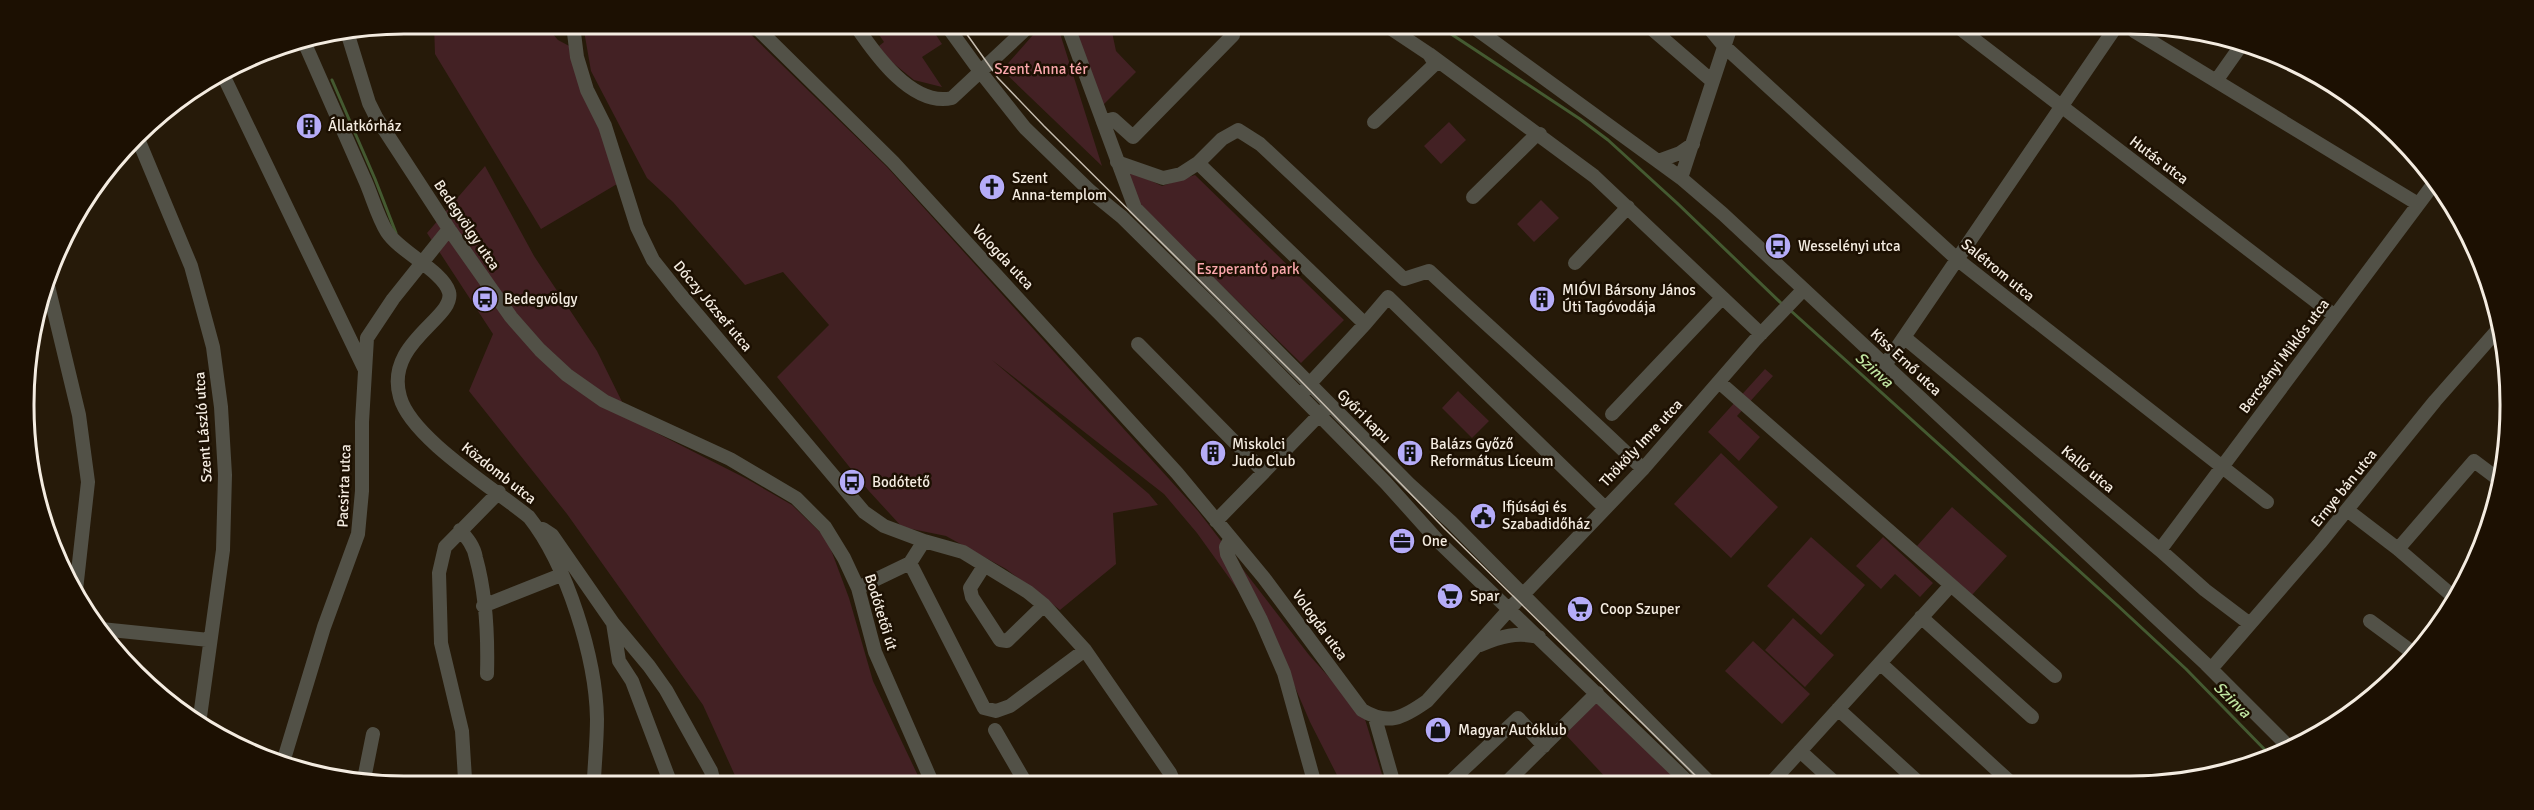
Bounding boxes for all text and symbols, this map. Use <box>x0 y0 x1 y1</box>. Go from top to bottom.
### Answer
park label: Szent Anna tér <box>994 60 1088 78</box>
building icon: Állatkórház <box>294 111 324 141</box>
place label: Állatkórház <box>328 116 402 135</box>
street label: Hutás utca <box>2126 132 2192 188</box>
place label: Szent Anna-templom <box>1012 169 1107 204</box>
church icon: Szent Anna-templom <box>977 172 1007 202</box>
street label: Bedegvölgy utca <box>430 176 504 274</box>
street label: Vologda utca <box>968 221 1038 293</box>
bus stop icon: Wesselényi utca <box>1763 231 1793 261</box>
street label: Salétrom utca <box>1958 235 2038 305</box>
place label: Wesselényi utca <box>1798 237 1901 255</box>
street label: Dóczy József utca <box>670 257 756 355</box>
park label: Eszperantó park <box>1196 260 1300 278</box>
place label: MIÓVI Bársony János Úti Tagóvodája <box>1562 280 1696 316</box>
bus stop icon: Bedegvölgy <box>470 284 500 314</box>
building icon: MIÓVI Bársony János Úti Tagóvodája <box>1527 284 1557 314</box>
place label: Bedegvölgy <box>504 290 578 308</box>
street label: Bercsényi Miklós utca <box>2235 295 2333 417</box>
street label: Kiss Ernő utca <box>1867 324 1945 400</box>
water label: Szinva <box>1851 348 1898 393</box>
street label: Szent László utca <box>190 371 216 483</box>
street label: Győri kapu <box>1333 385 1395 447</box>
street label: Thököly Imre utca <box>1596 395 1686 491</box>
place label: Miskolci Judo Club <box>1232 435 1295 470</box>
place label: Balázs Győző Református Líceum <box>1430 435 1554 470</box>
street label: Közdomb utca <box>458 438 540 508</box>
building icon: Miskolci Judo Club <box>1198 438 1228 468</box>
building icon: Balázs Győző Református Líceum <box>1395 438 1425 468</box>
street label: Kalló utca <box>2058 441 2118 497</box>
street label: Pacsirta utca <box>334 444 354 528</box>
street label: Ernye bán utca <box>2307 446 2381 530</box>
bus stop icon: Bodótető <box>837 467 867 497</box>
place label: Bodótető <box>872 473 930 491</box>
place label: Ifjúsági és Szabadidőház <box>1502 498 1590 533</box>
public building icon: Ifjúsági és Szabadidőház <box>1468 501 1498 531</box>
office icon: One <box>1387 526 1417 556</box>
place label: One <box>1422 532 1448 550</box>
street label: Bodótetői út <box>861 572 901 652</box>
supermarket icon: Spar <box>1435 581 1465 611</box>
street label: Vologda utca <box>1288 586 1352 664</box>
place label: Spar <box>1470 587 1500 605</box>
supermarket icon: Coop Szuper <box>1565 594 1595 624</box>
place label: Coop Szuper <box>1600 600 1680 618</box>
water label: Szinva <box>2209 677 2255 723</box>
shop icon: Magyar Autóklub <box>1423 715 1453 745</box>
place label: Magyar Autóklub <box>1458 721 1567 739</box>

